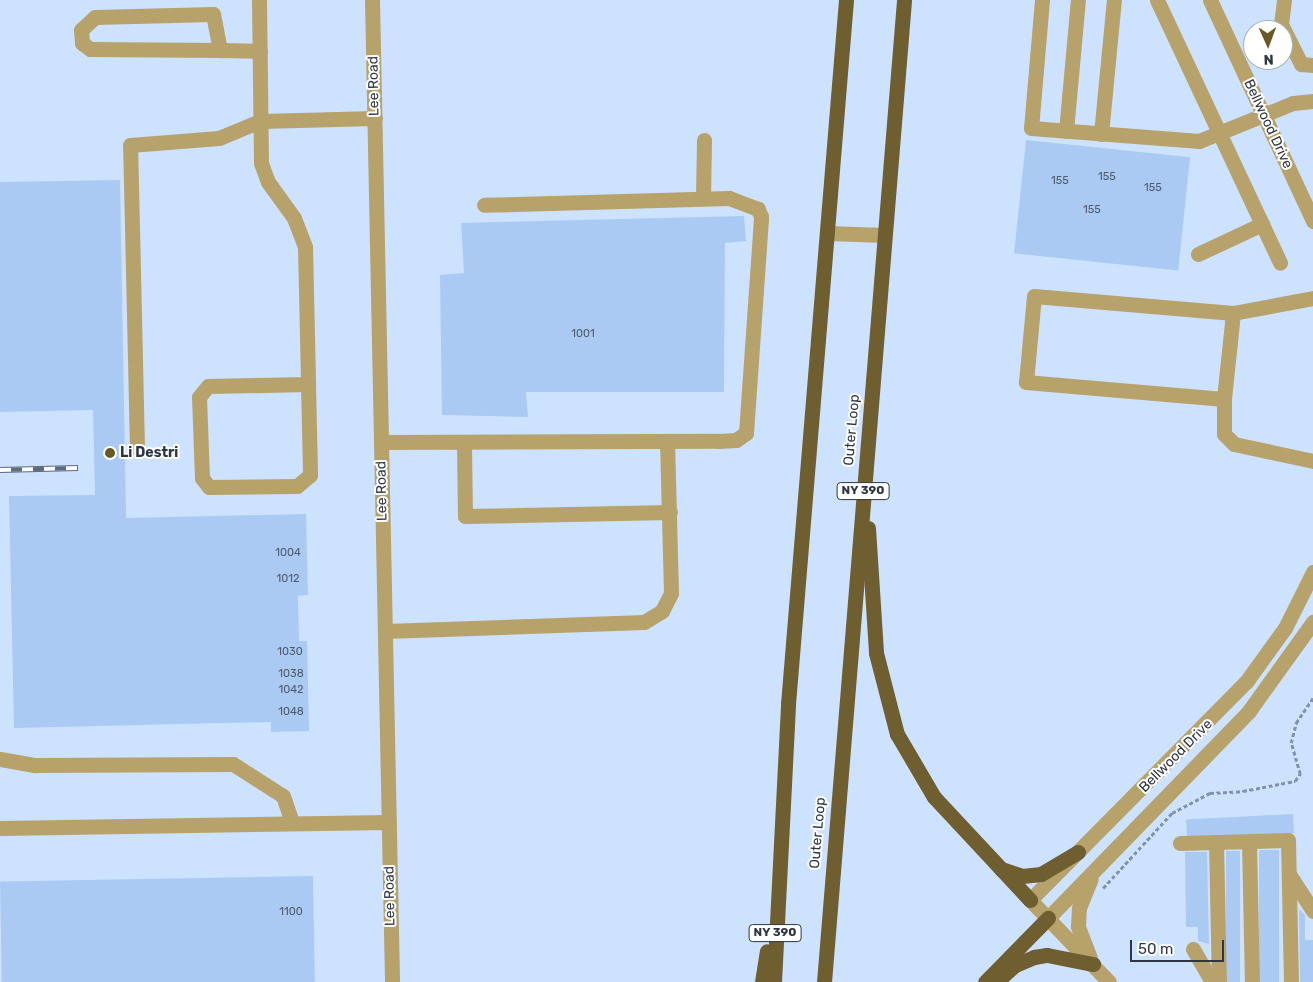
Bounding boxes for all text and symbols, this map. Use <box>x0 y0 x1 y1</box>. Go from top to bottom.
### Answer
north arrow <box>1243 20 1293 70</box>
text: N <box>1263 51 1274 68</box>
street label: Lee Road <box>365 56 383 116</box>
street label: Bellwood Drive <box>1240 77 1296 171</box>
house number: 155 <box>1098 170 1116 184</box>
house number: 155 <box>1051 174 1069 188</box>
house number: 155 <box>1144 181 1162 195</box>
house number: 155 <box>1083 203 1101 217</box>
house number: 1001 <box>571 327 595 341</box>
street label: Outer Loop <box>840 393 864 467</box>
place label: Li Destri <box>120 445 178 461</box>
marker: Li Destri <box>104 447 116 459</box>
street label: Lee Road <box>373 461 391 521</box>
road number: NY 390 <box>836 482 890 501</box>
house number: 1004 <box>275 546 301 560</box>
house number: 1012 <box>277 572 299 586</box>
house number: 1030 <box>277 645 303 659</box>
house number: 1038 <box>278 667 304 681</box>
house number: 1042 <box>279 683 303 697</box>
house number: 1048 <box>278 705 304 719</box>
street label: Bellwood Drive <box>1136 716 1216 796</box>
street label: Outer Loop <box>806 796 830 870</box>
street label: Lee Road <box>381 866 399 926</box>
house number: 1100 <box>279 905 303 919</box>
road number: NY 390 <box>748 924 802 942</box>
scale bar <box>1133 930 1227 962</box>
text: 50 m <box>1138 940 1173 958</box>

